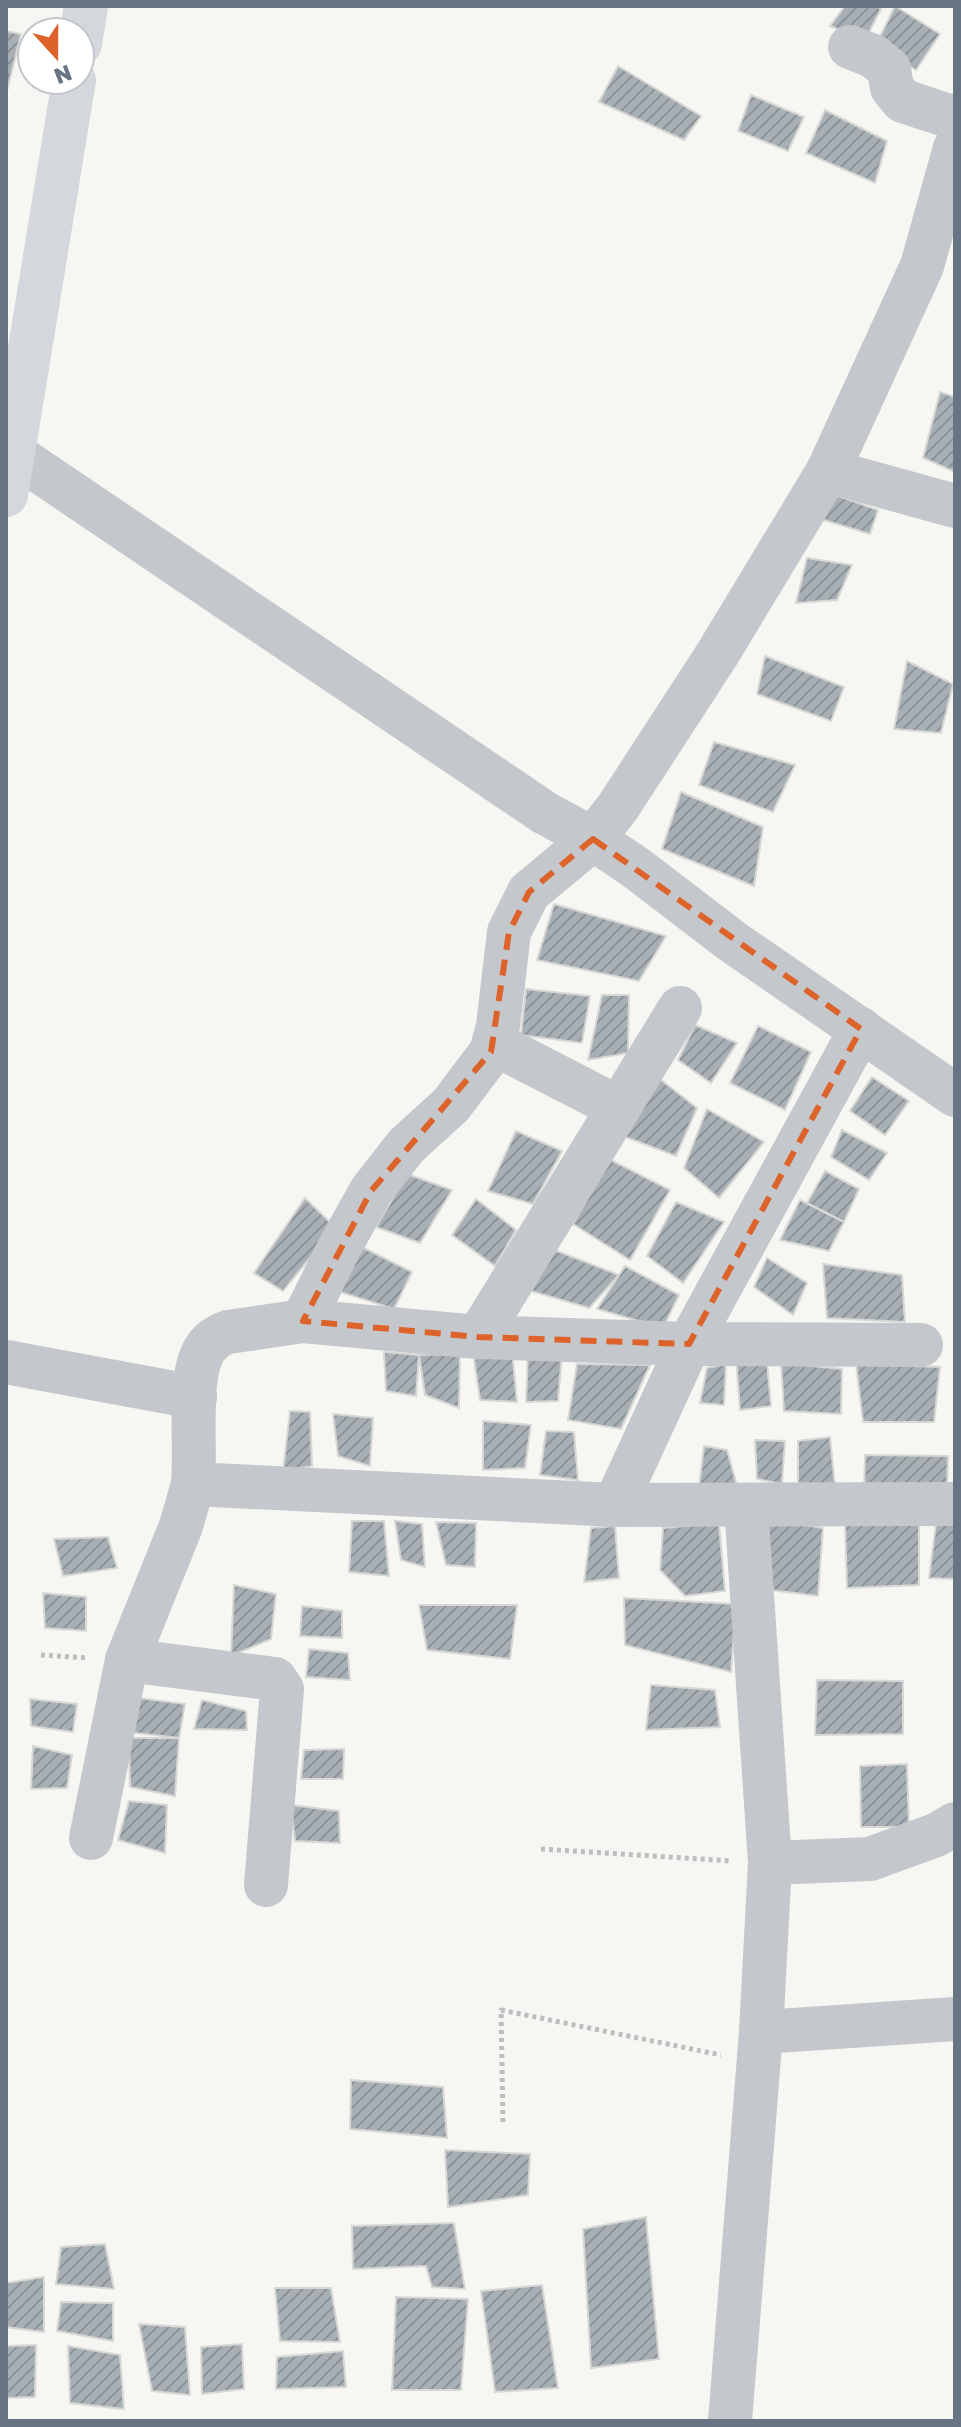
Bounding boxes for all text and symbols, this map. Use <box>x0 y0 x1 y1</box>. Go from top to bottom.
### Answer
north arrow <box>16 16 96 96</box>
text: N <box>51 60 76 91</box>

